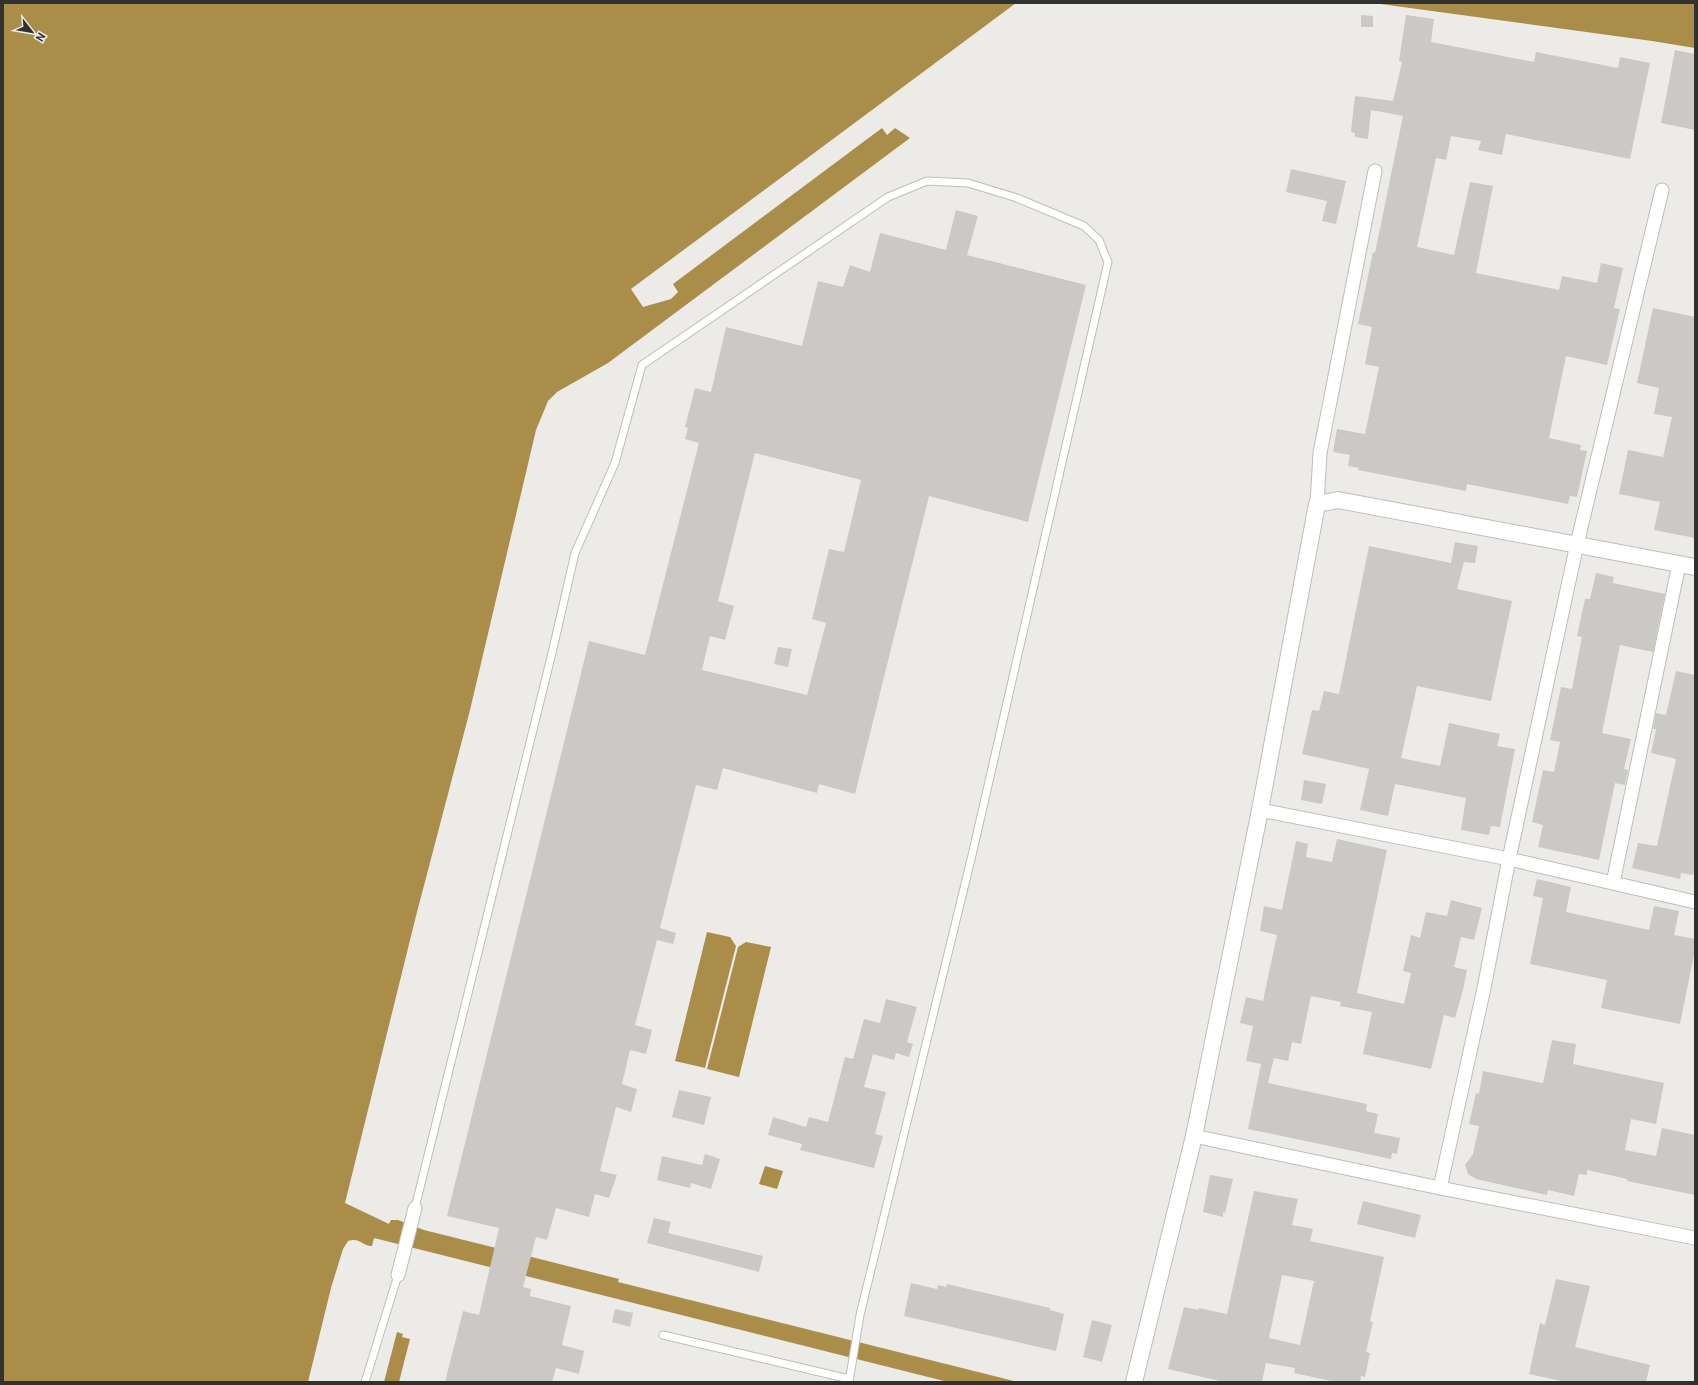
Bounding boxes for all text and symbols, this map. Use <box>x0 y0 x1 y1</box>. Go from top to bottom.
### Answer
north arrow <box>12 12 52 52</box>
text: N <box>32 30 48 44</box>

